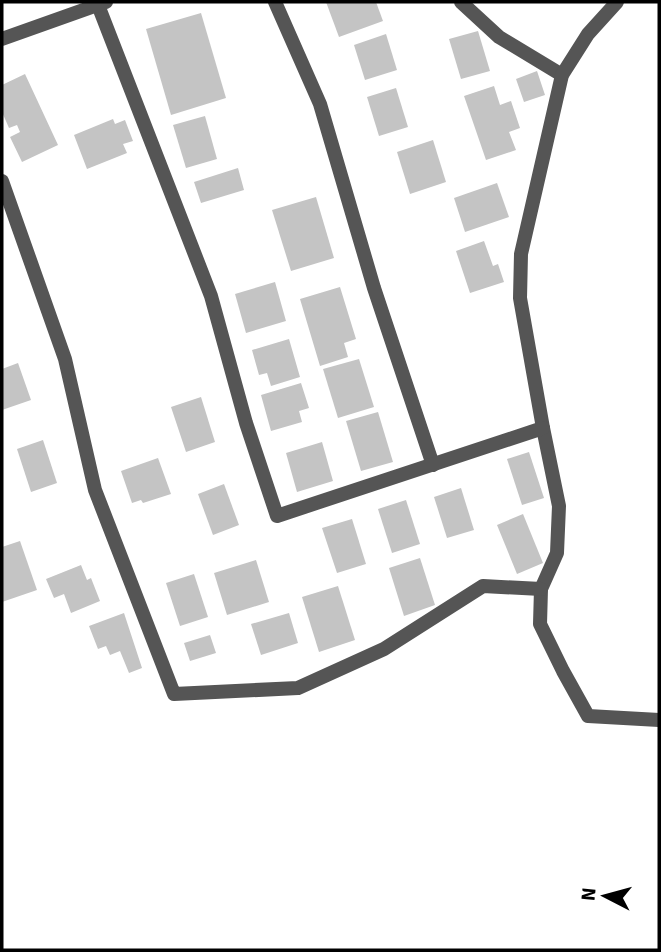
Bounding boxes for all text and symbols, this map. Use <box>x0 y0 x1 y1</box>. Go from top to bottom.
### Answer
north arrow <box>570 861 640 931</box>
text: N <box>576 887 602 902</box>

